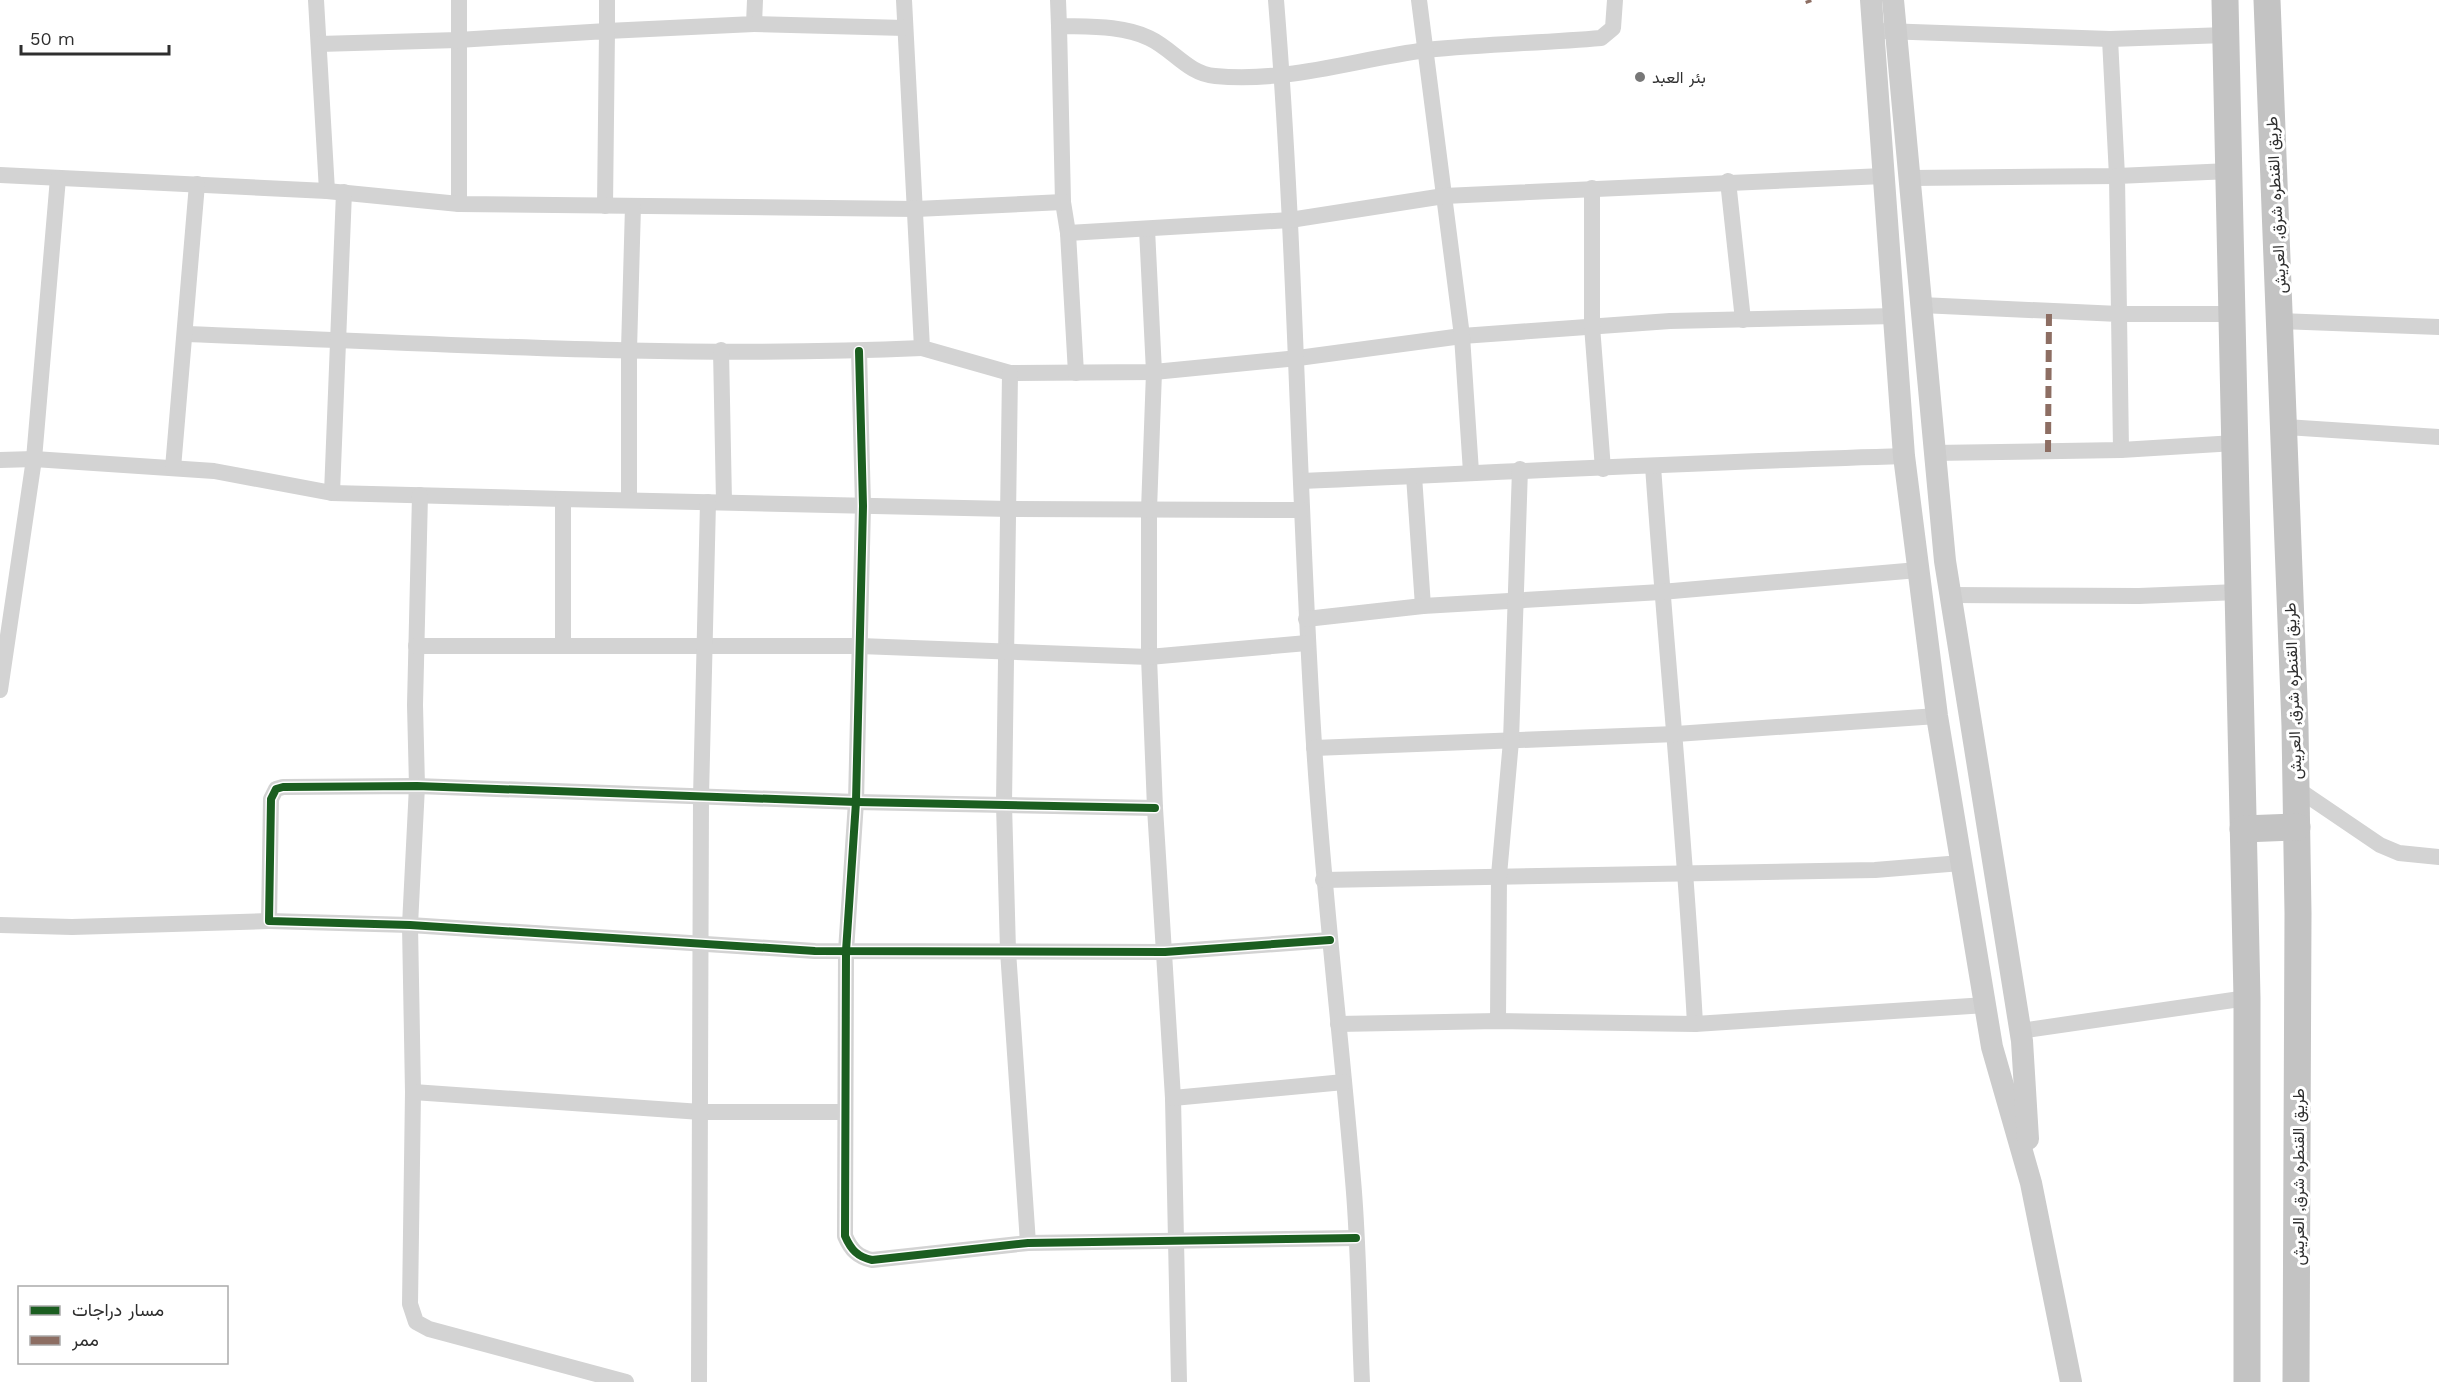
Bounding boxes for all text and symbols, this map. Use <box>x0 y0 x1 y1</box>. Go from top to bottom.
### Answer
scale bar <box>21 18 170 56</box>
text: 50 m <box>30 28 75 49</box>
place label: بئر العبد <box>1652 68 1706 88</box>
marker: بئر العبد <box>1633 70 1647 84</box>
street label: طريق القنطره شرق, العريش <box>2262 116 2291 294</box>
street label: طريق القنطره شرق, العريش <box>2280 602 2307 780</box>
street label: طريق القنطره شرق, العريش <box>2289 1088 2309 1266</box>
legend <box>18 1286 228 1364</box>
text: مسار دراجات <box>72 1299 164 1321</box>
text: ممر <box>71 1329 99 1351</box>

